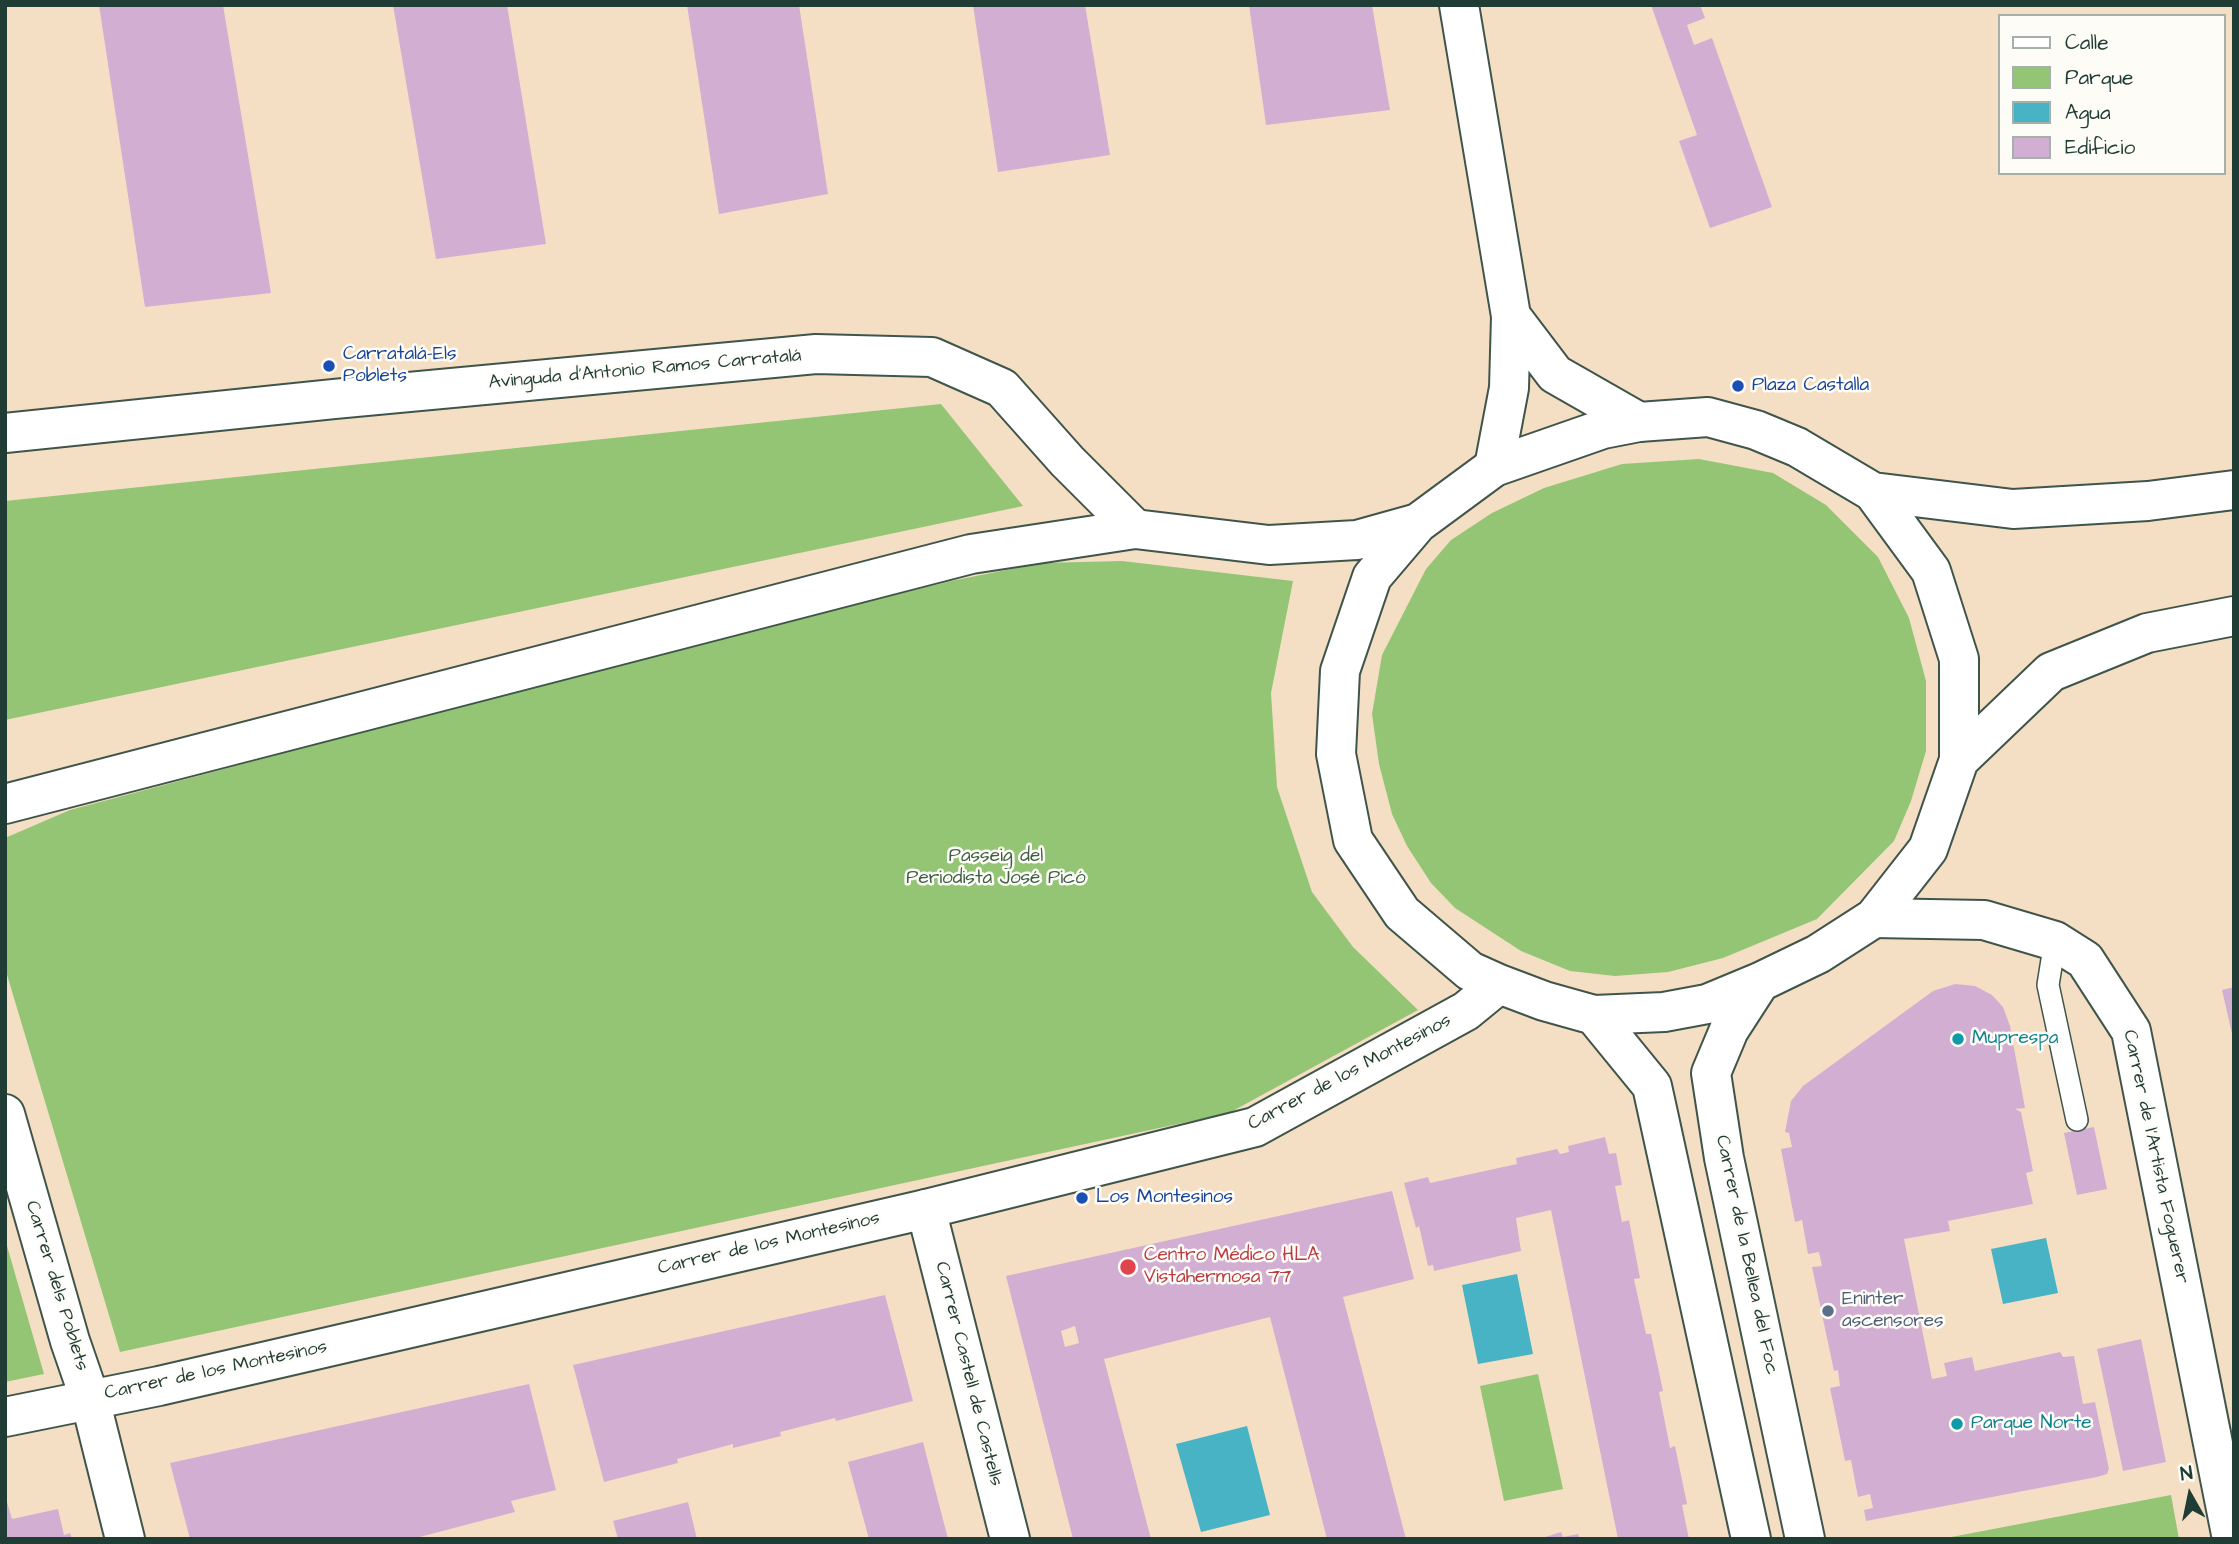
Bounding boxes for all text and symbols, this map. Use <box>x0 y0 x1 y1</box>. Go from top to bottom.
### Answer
legend <box>1997 14 2225 175</box>
text: Calle <box>2065 28 2109 57</box>
text: Parque <box>2065 63 2133 92</box>
text: Agua <box>2065 98 2111 127</box>
text: Edificio <box>2065 133 2135 162</box>
place label: Carratalá-Els Poblets <box>343 344 456 388</box>
street label: Avinguda d'Antonio Ramos Carratalá <box>488 345 802 395</box>
marker: Carratalá-Els Poblets <box>321 358 337 374</box>
place label: Plaza Castalla <box>1752 375 1869 397</box>
marker: Plaza Castalla <box>1730 378 1746 394</box>
park label: Passeig del Periodista José Picó <box>906 846 1086 890</box>
street label: Carrer de los Montesinos <box>1244 1010 1456 1136</box>
place label: Muprespa <box>1972 1028 2058 1050</box>
street label: Carrer de l'Artista Foguerer <box>2117 1028 2193 1286</box>
marker: Muprespa <box>1950 1031 1966 1047</box>
street label: Carrer de la Bellea del Foc <box>1709 1133 1783 1377</box>
place label: Los Montesinos <box>1096 1187 1233 1209</box>
marker: Los Montesinos <box>1074 1190 1090 1206</box>
street label: Carrer dels Poblets <box>19 1198 93 1374</box>
street label: Carrer de los Montesinos <box>656 1207 882 1281</box>
place label: Centro Médico HLA Vistahermosa 77 <box>1144 1245 1319 1289</box>
marker: Centro Médico HLA Vistahermosa 77 <box>1118 1257 1138 1277</box>
street label: Carrer Castell de Castells <box>929 1259 1007 1489</box>
place label: Eninter ascensores <box>1842 1289 1944 1333</box>
marker: Eninter ascensores <box>1820 1303 1836 1319</box>
street label: Carrer de los Montesinos <box>103 1336 329 1406</box>
place label: Parque Norte <box>1971 1413 2092 1435</box>
marker: Parque Norte <box>1949 1416 1965 1432</box>
text: N <box>2179 1459 2195 1488</box>
north arrow <box>2155 1460 2225 1530</box>

